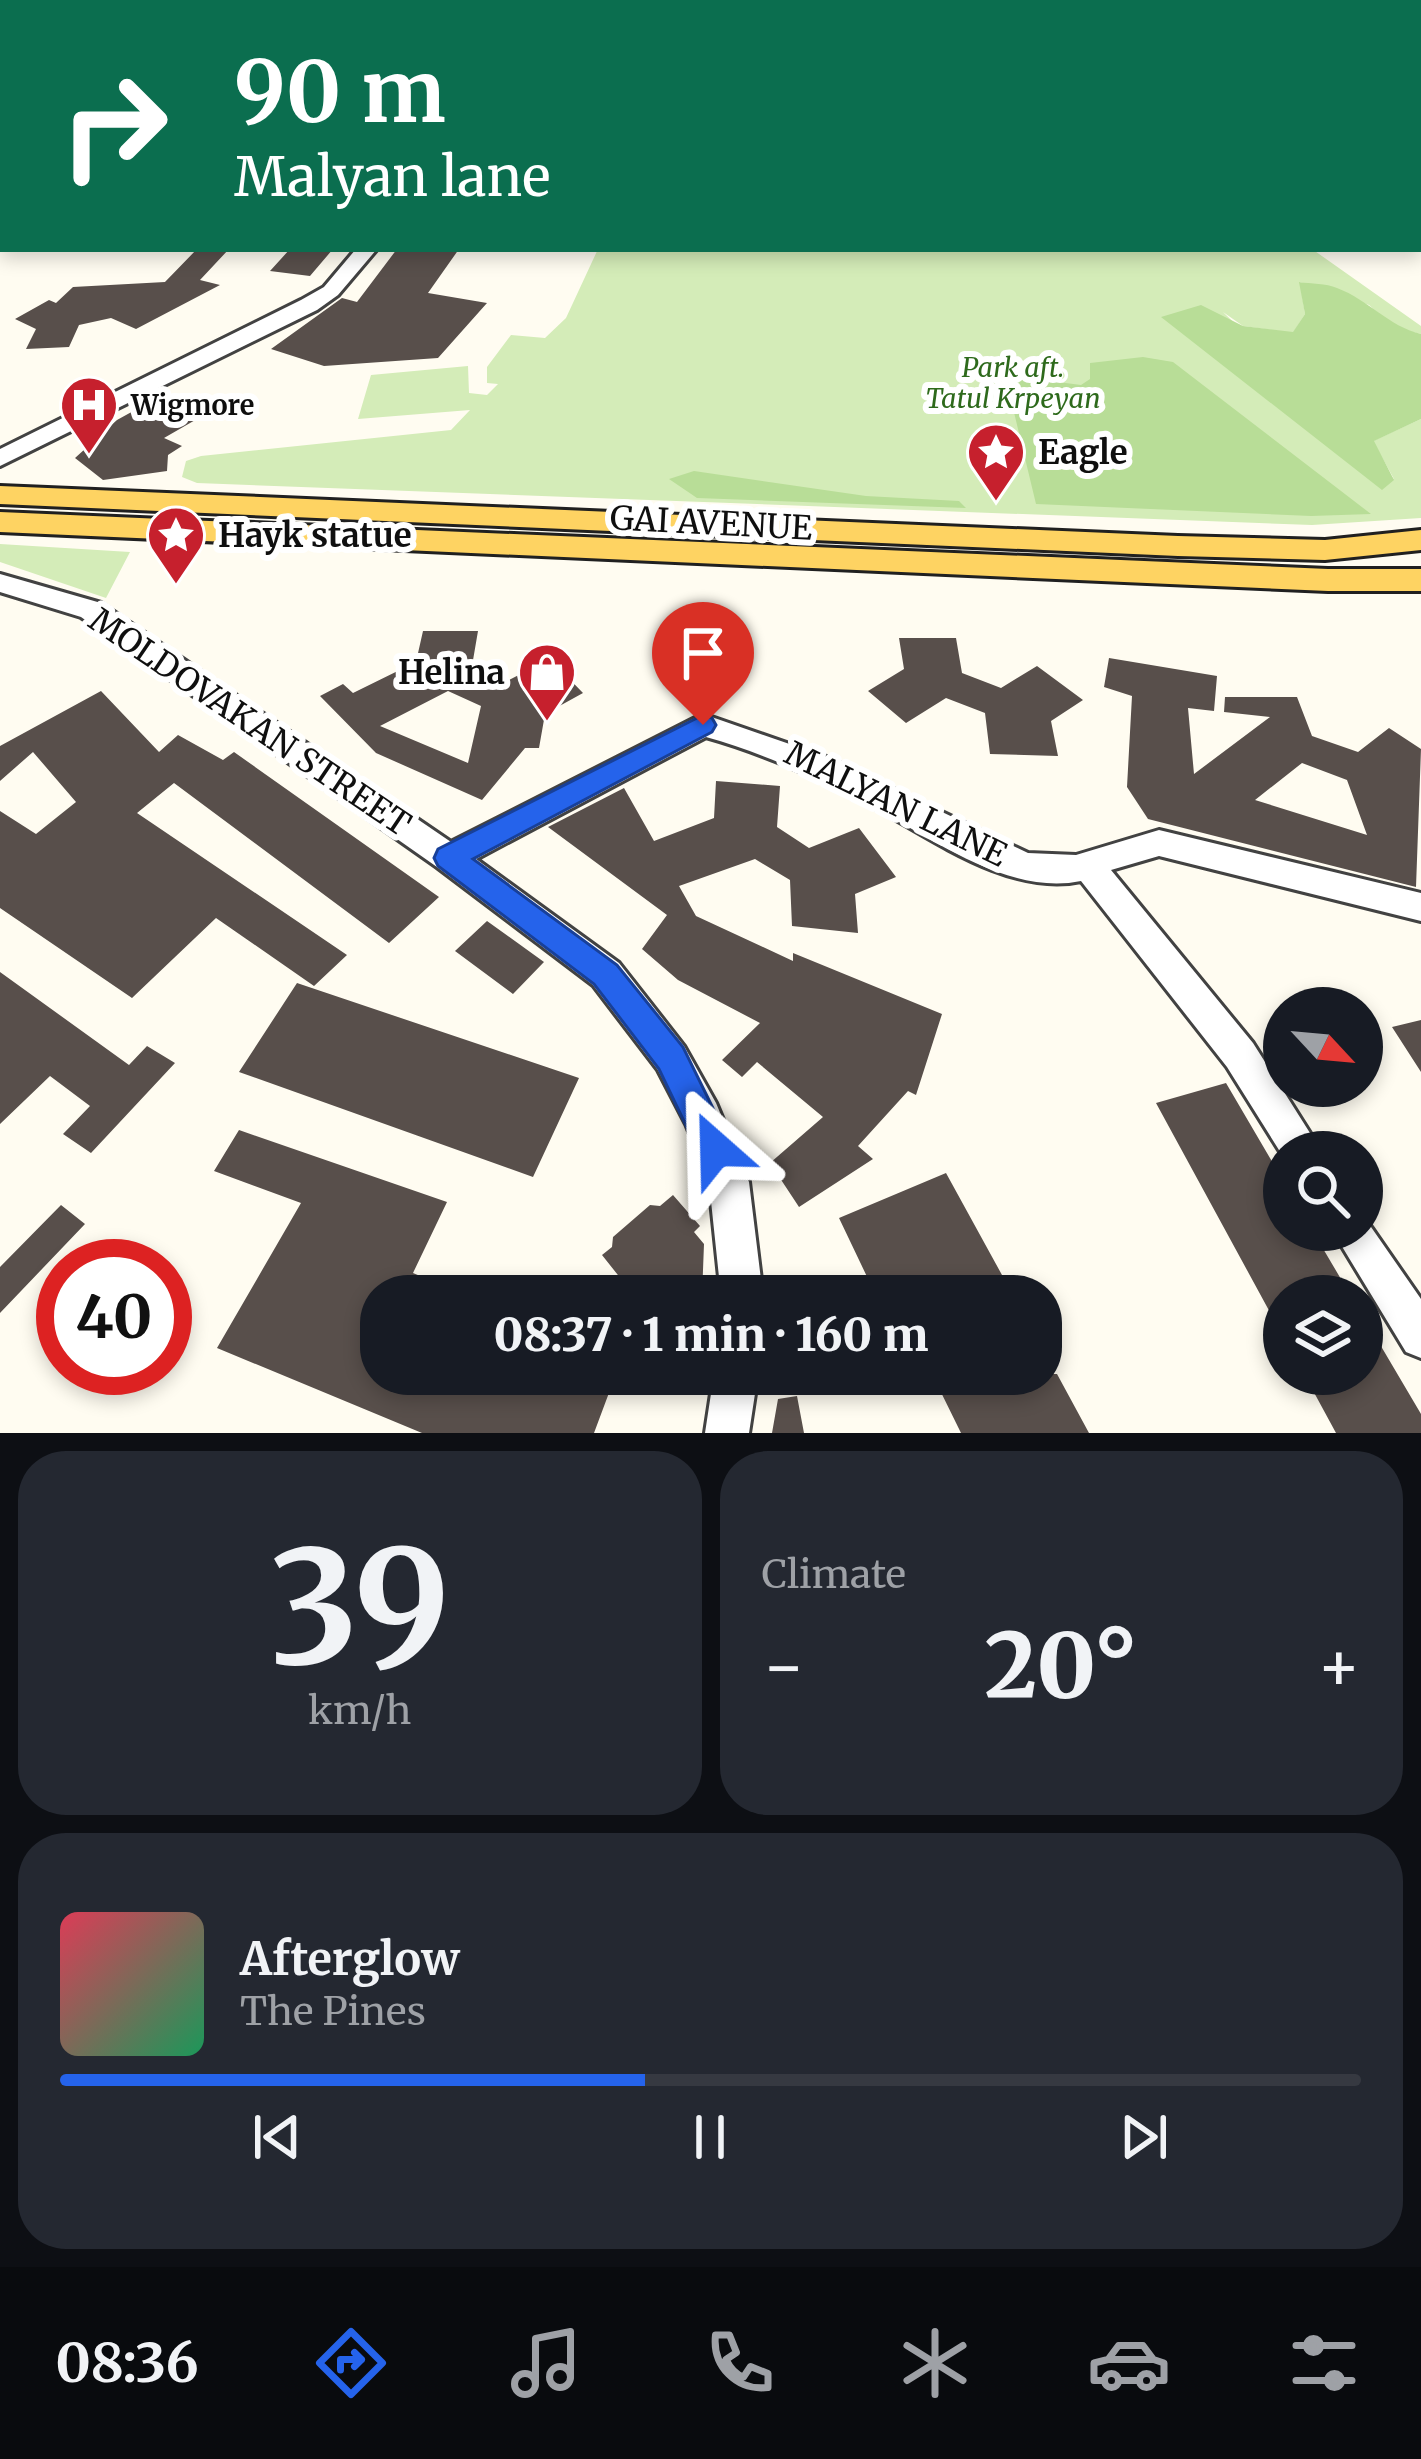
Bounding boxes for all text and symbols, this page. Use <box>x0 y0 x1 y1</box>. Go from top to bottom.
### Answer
text: 90 m <box>234 39 446 145</box>
icon: right <box>36 48 192 204</box>
text: Malyan lane <box>234 143 551 211</box>
park label: Park aft. Tatul Krpeyan <box>925 350 1101 415</box>
hospital icon: Wigmore <box>58 374 120 456</box>
place label: Wigmore <box>130 388 254 422</box>
place icon: Eagle <box>965 421 1027 503</box>
place label: Eagle <box>1038 432 1128 473</box>
street label: GAI AVENUE <box>609 497 813 549</box>
place icon: Hayk statue <box>145 504 207 586</box>
place label: Hayk statue <box>218 515 412 556</box>
street label: MOLDOVAKAN STREET <box>82 599 418 845</box>
pin <box>652 602 754 725</box>
icon: arrive <box>670 620 736 686</box>
shop icon: Helina <box>516 641 578 723</box>
place label: Helina <box>398 652 505 693</box>
street label: MALYAN LANE <box>778 733 1014 875</box>
north arrow <box>1263 987 1383 1107</box>
map controls <box>1263 987 1383 1395</box>
position arrow <box>653 1086 779 1212</box>
button: search <box>1263 1131 1383 1251</box>
speed limit sign: 40 <box>36 1239 192 1395</box>
button: layers <box>1263 1275 1383 1395</box>
text: 08:37 · 1 min · 160 m <box>494 1307 928 1363</box>
text: 39 <box>269 1509 450 1706</box>
text: Climate <box>762 1550 906 1599</box>
text: 20° <box>984 1609 1138 1723</box>
text: − <box>762 1625 806 1708</box>
text: + <box>1317 1625 1361 1708</box>
text: km/h <box>308 1686 411 1735</box>
text: Afterglow <box>240 1931 460 1987</box>
text: The Pines <box>240 1987 426 2036</box>
icon: previous <box>244 2104 310 2170</box>
icon: pause <box>677 2104 743 2170</box>
icon: next <box>1111 2104 1177 2170</box>
icon: directions <box>309 2321 393 2405</box>
icon: music <box>504 2321 588 2405</box>
icon: phone <box>698 2321 782 2405</box>
icon: climate <box>893 2321 977 2405</box>
icon: car <box>1087 2321 1171 2405</box>
icon: filters <box>1282 2321 1366 2405</box>
text: 08:36 <box>55 2329 199 2397</box>

